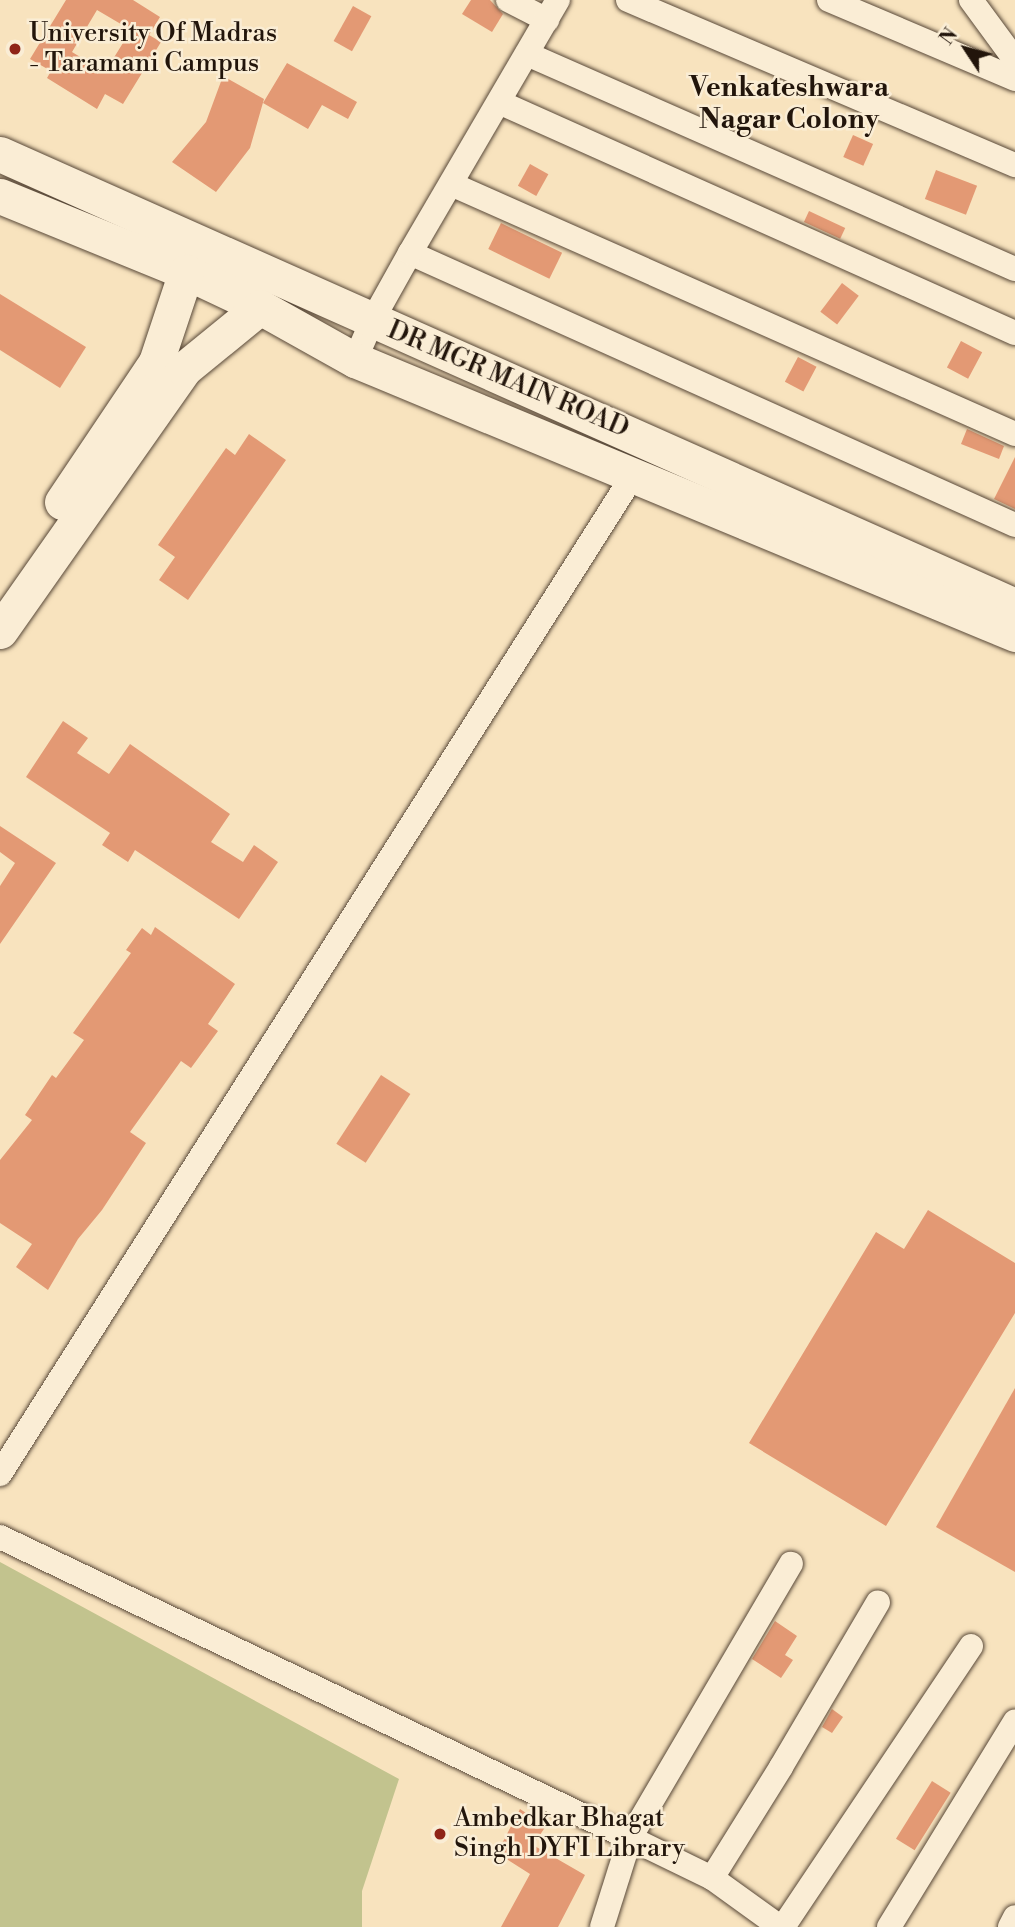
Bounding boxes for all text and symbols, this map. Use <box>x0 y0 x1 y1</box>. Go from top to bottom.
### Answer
north arrow <box>931 14 1001 84</box>
place label: University Of Madras - Taramani Campus <box>29 18 277 80</box>
text: N <box>935 24 963 50</box>
marker: University Of Madras - Taramani Campus <box>7 41 23 57</box>
district label: Venkateshwara Nagar Colony <box>689 71 889 137</box>
street label: DR MGR MAIN ROAD <box>383 315 633 445</box>
place label: Ambedkar Bhagat Singh DYFI Library <box>454 1803 685 1864</box>
marker: Ambedkar Bhagat Singh DYFI Library <box>432 1826 448 1842</box>

